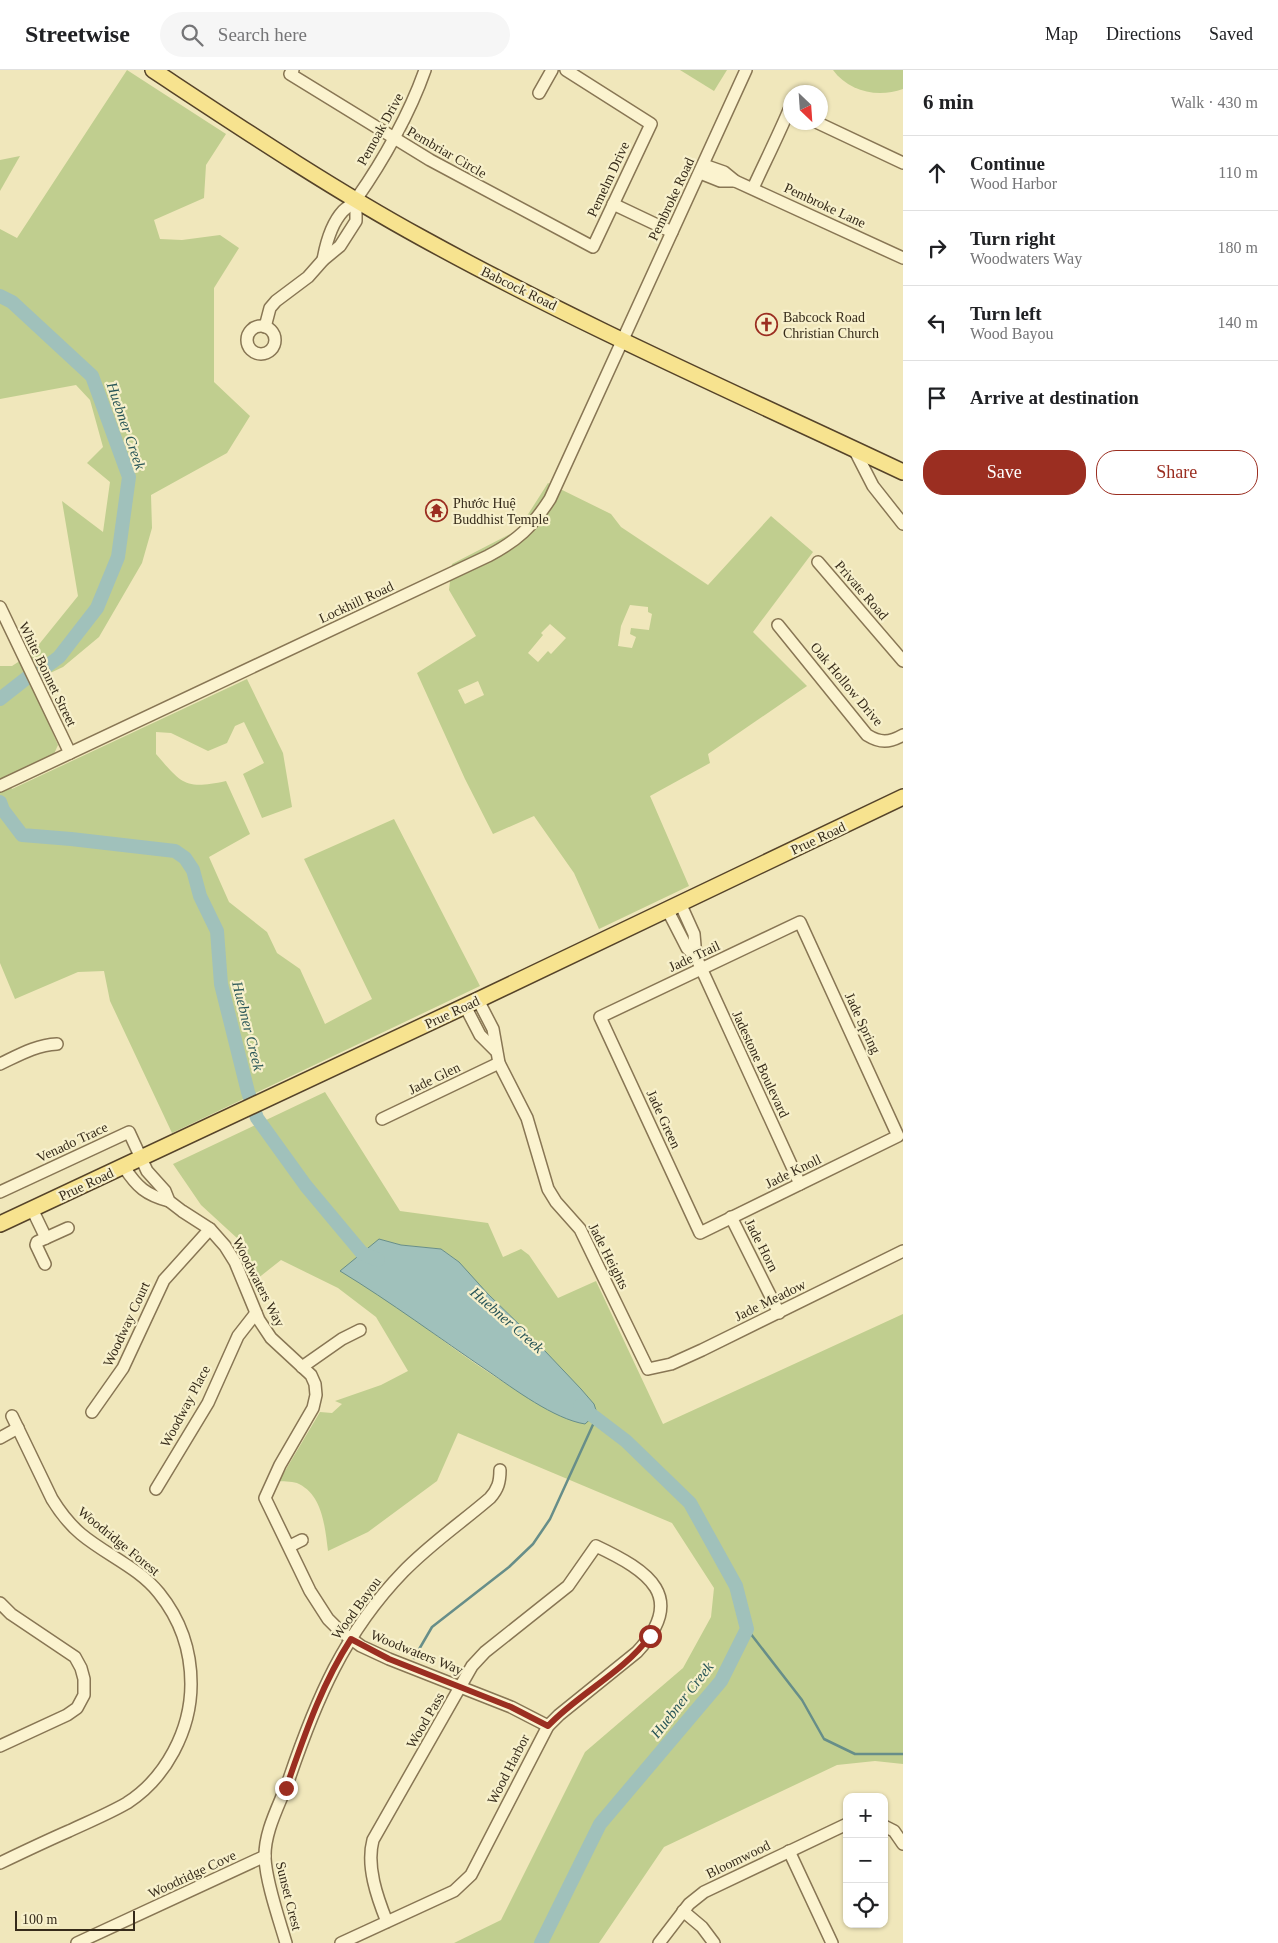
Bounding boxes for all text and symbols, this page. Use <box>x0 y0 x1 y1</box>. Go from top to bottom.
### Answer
search box <box>160 12 510 57</box>
text: Streetwise <box>25 21 130 47</box>
icon: search <box>178 21 206 49</box>
text: Search here <box>218 24 307 45</box>
text: Map <box>1045 24 1078 44</box>
text: Directions <box>1106 24 1181 44</box>
text: Saved <box>1209 24 1253 44</box>
north arrow <box>783 85 828 130</box>
street label: Pemoak Drive <box>354 90 407 168</box>
text: 6 min <box>923 90 974 114</box>
text: Walk · 430 m <box>1171 94 1258 111</box>
street label: Pembriar Circle <box>404 124 489 181</box>
street label: Pemelm Drive <box>584 139 632 219</box>
text: Continue <box>970 153 1045 174</box>
street label: Pembroke Road <box>646 155 697 243</box>
icon: ahead <box>923 159 951 187</box>
text: 110 m <box>1218 164 1258 181</box>
text: Wood Harbor <box>970 175 1057 192</box>
street label: Pembroke Lane <box>782 180 868 231</box>
text: Turn right <box>970 228 1055 249</box>
icon: right <box>923 234 951 262</box>
text: 180 m <box>1218 239 1258 256</box>
text: Woodwaters Way <box>970 250 1082 267</box>
street label: Babcock Road <box>479 264 559 313</box>
text: Turn left <box>970 303 1042 324</box>
icon: left <box>923 309 951 337</box>
place label: Babcock Road Christian Church <box>783 310 879 341</box>
church icon: Babcock Road Christian Church <box>755 313 779 337</box>
text: 140 m <box>1218 314 1258 331</box>
text: Wood Bayou <box>970 325 1054 342</box>
water label: Huebner Creek <box>103 379 149 472</box>
icon: arrive <box>923 384 951 412</box>
text: Arrive at destination <box>970 387 1139 408</box>
button: Save <box>923 450 1086 495</box>
button: Share <box>1096 450 1258 495</box>
place label: Phước Huệ Buddhist Temple <box>453 496 549 527</box>
temple icon: Phước Huệ Buddhist Temple <box>425 499 449 523</box>
street label: Private Road <box>832 558 891 623</box>
street label: Lockhill Road <box>317 579 396 626</box>
street label: White Bonnet Street <box>16 620 79 729</box>
street label: Oak Hollow Drive <box>807 640 886 729</box>
street label: Prue Road <box>788 819 848 858</box>
street label: Jade Trail <box>666 938 722 975</box>
water label: Huebner Creek <box>229 979 267 1073</box>
street label: Jade Spring <box>842 990 883 1056</box>
street label: Prue Road <box>422 993 482 1032</box>
street label: Jadestone Boulevard <box>729 1008 792 1120</box>
street label: Jade Glen <box>406 1060 462 1097</box>
street label: Jade Green <box>644 1088 684 1151</box>
street label: Venado Trace <box>34 1119 110 1165</box>
street label: Jade Knoll <box>763 1151 824 1191</box>
street label: Prue Road <box>56 1165 116 1204</box>
street label: Jade Horn <box>742 1216 781 1274</box>
street label: Jade Heights <box>586 1221 632 1292</box>
street label: Woodwaters Way <box>230 1235 288 1329</box>
street label: Jade Meadow <box>732 1276 809 1324</box>
street label: Woodway Court <box>100 1279 153 1369</box>
water label: Huebner Creek <box>466 1283 547 1356</box>
street label: Woodway Place <box>158 1363 213 1450</box>
street label: Woodridge Forest <box>75 1504 162 1579</box>
street label: Wood Bayou <box>329 1574 384 1642</box>
route start <box>639 1625 662 1648</box>
street label: Woodwaters Way <box>368 1627 465 1678</box>
water label: Huebner Creek <box>647 1659 717 1742</box>
street label: Wood Pass <box>404 1690 447 1751</box>
street label: Wood Harbor <box>484 1732 533 1807</box>
route end <box>275 1777 298 1800</box>
map controls <box>843 1793 888 1928</box>
button: + <box>843 1793 888 1838</box>
street label: Bloomwood <box>704 1838 773 1881</box>
button: − <box>843 1838 888 1883</box>
street label: Woodridge Cove <box>146 1848 238 1901</box>
street label: Sunset Crest <box>273 1860 304 1932</box>
button: locate <box>843 1883 888 1928</box>
scale bar <box>15 1908 135 1931</box>
text: 100 m <box>22 1912 57 1927</box>

